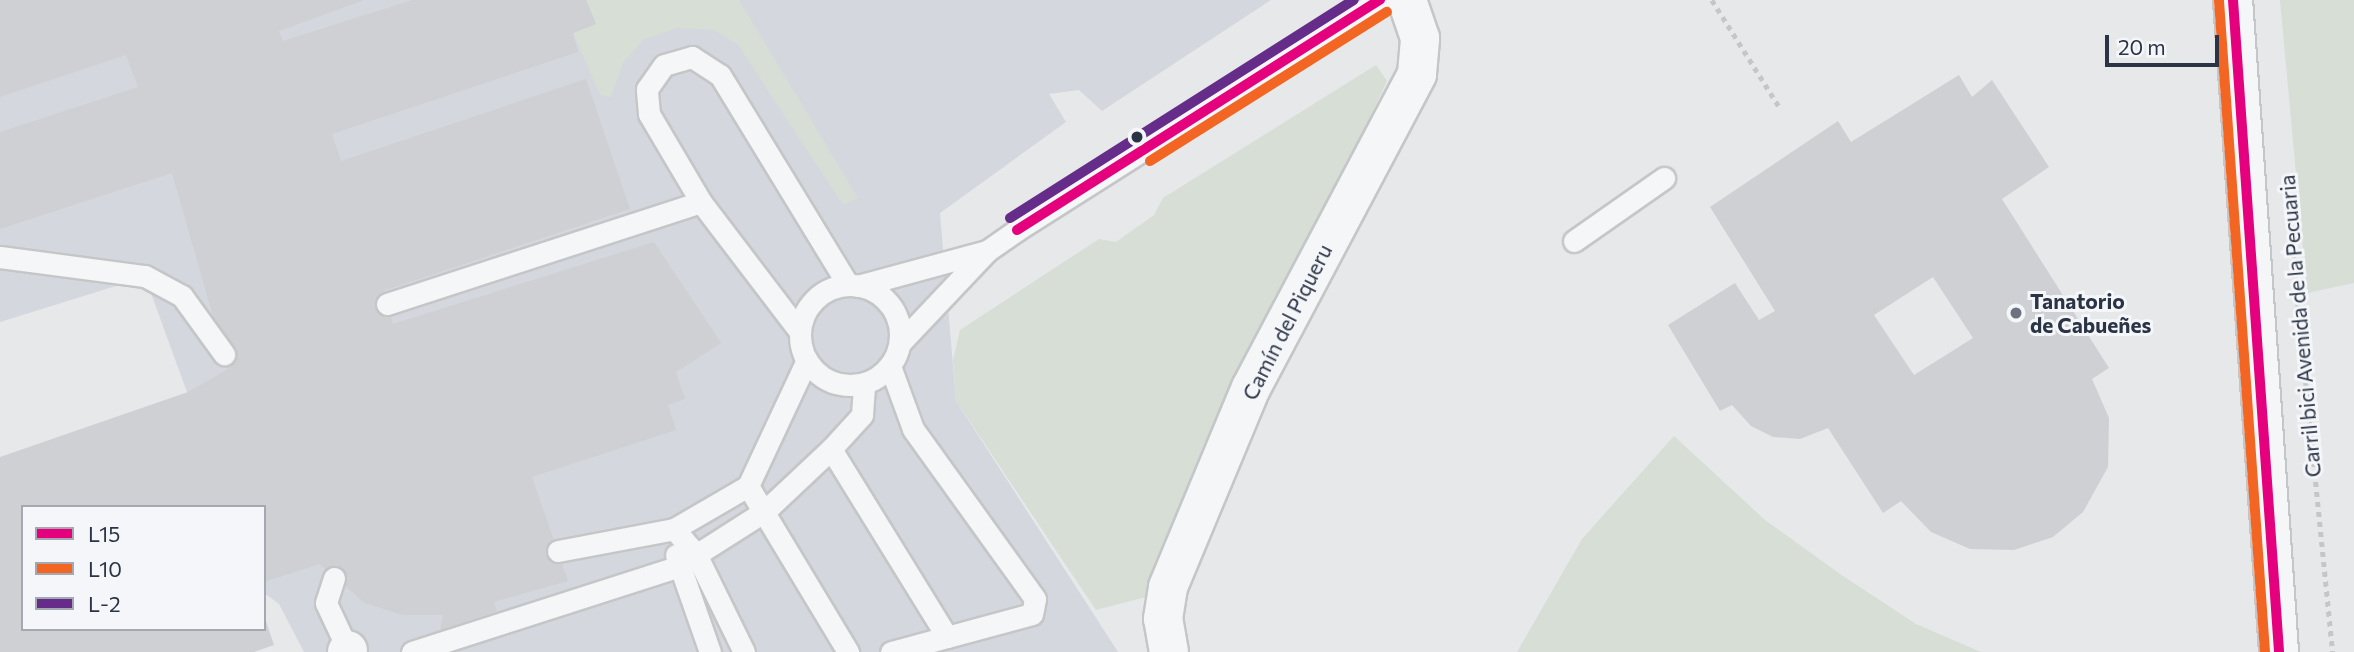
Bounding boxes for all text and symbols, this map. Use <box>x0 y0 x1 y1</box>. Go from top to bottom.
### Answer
scale bar <box>2109 21 2223 65</box>
text: 20 m <box>2118 34 2166 59</box>
unlabelled marker <box>1130 130 1144 144</box>
street label: Carril bici Avenida de la Pecuaria <box>2274 174 2326 478</box>
street label: Camín del Piqueru <box>1237 240 1337 404</box>
place label: Tanatorio de Cabueñes <box>2030 288 2151 338</box>
marker: Tanatorio de Cabueñes <box>2008 305 2024 321</box>
legend <box>21 505 266 631</box>
text: L15 <box>88 521 120 546</box>
text: L10 <box>88 556 122 581</box>
text: L-2 <box>88 591 121 616</box>

